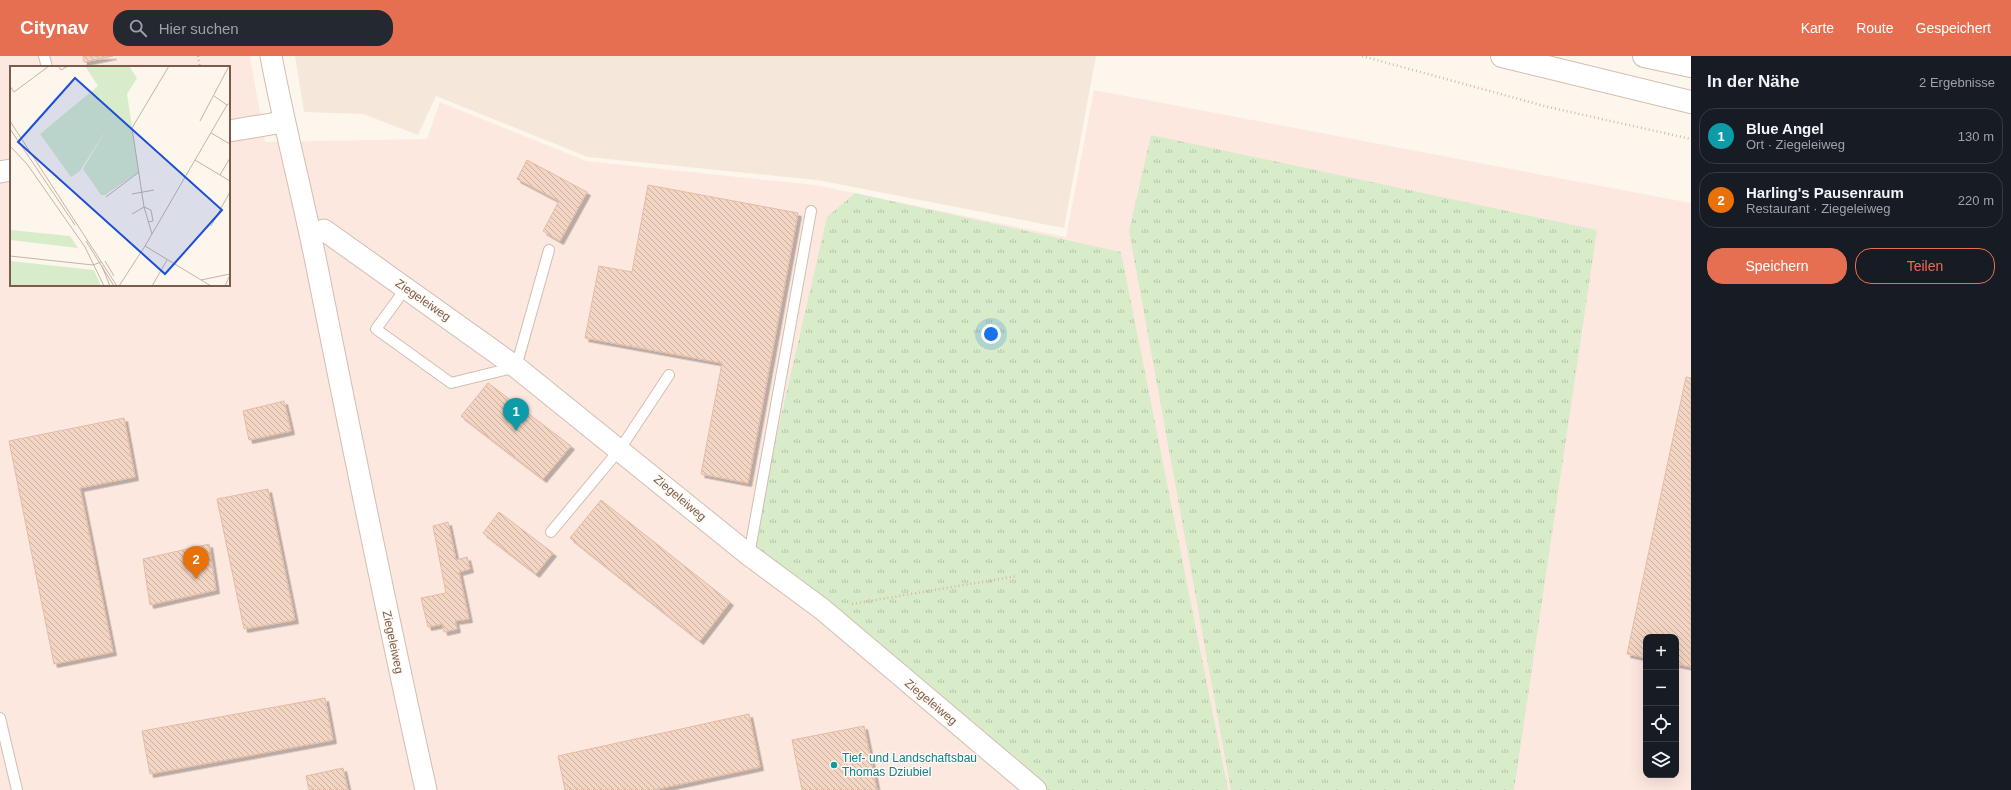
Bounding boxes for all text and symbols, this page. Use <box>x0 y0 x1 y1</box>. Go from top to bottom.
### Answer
search box <box>113 10 393 46</box>
text: Citynav <box>20 17 89 38</box>
icon: search <box>127 17 149 39</box>
text: Hier suchen <box>159 20 239 37</box>
text: Karte <box>1801 20 1834 36</box>
text: Route <box>1856 20 1894 36</box>
text: Gespeichert <box>1916 20 1991 36</box>
inset map <box>10 66 230 286</box>
text: In der Nähe <box>1707 72 1800 91</box>
text: 2 Ergebnisse <box>1919 75 1995 90</box>
text: Blue Angel <box>1746 120 1824 137</box>
text: 1 <box>1717 129 1725 144</box>
text: 130 m <box>1958 129 1994 144</box>
text: Ort · Ziegeleiweg <box>1746 137 1845 152</box>
text: Harling's Pausenraum <box>1746 184 1904 201</box>
text: 2 <box>1717 193 1725 208</box>
text: 220 m <box>1958 193 1994 208</box>
text: Restaurant · Ziegeleiweg <box>1746 201 1891 216</box>
button: Speichern <box>1707 248 1847 284</box>
button: Teilen <box>1855 248 1995 284</box>
street label: Ziegeleiweg <box>393 276 453 324</box>
your location <box>981 324 1001 344</box>
pin: 1 <box>503 398 529 431</box>
street label: Ziegeleiweg <box>651 472 709 524</box>
pin: 2 <box>183 546 209 579</box>
street label: Ziegeleiweg <box>379 609 407 675</box>
map controls <box>1643 634 1679 778</box>
button: + <box>1643 634 1679 670</box>
button: − <box>1643 670 1679 706</box>
street label: Ziegeleiweg <box>902 676 960 728</box>
button: locate <box>1643 706 1679 742</box>
button: layers <box>1643 742 1679 778</box>
place label: Tief- und Landschaftsbau Thomas Dziubiel <box>842 751 977 779</box>
marker: Tief- und Landschaftsbau Thomas Dziubiel <box>829 760 839 770</box>

